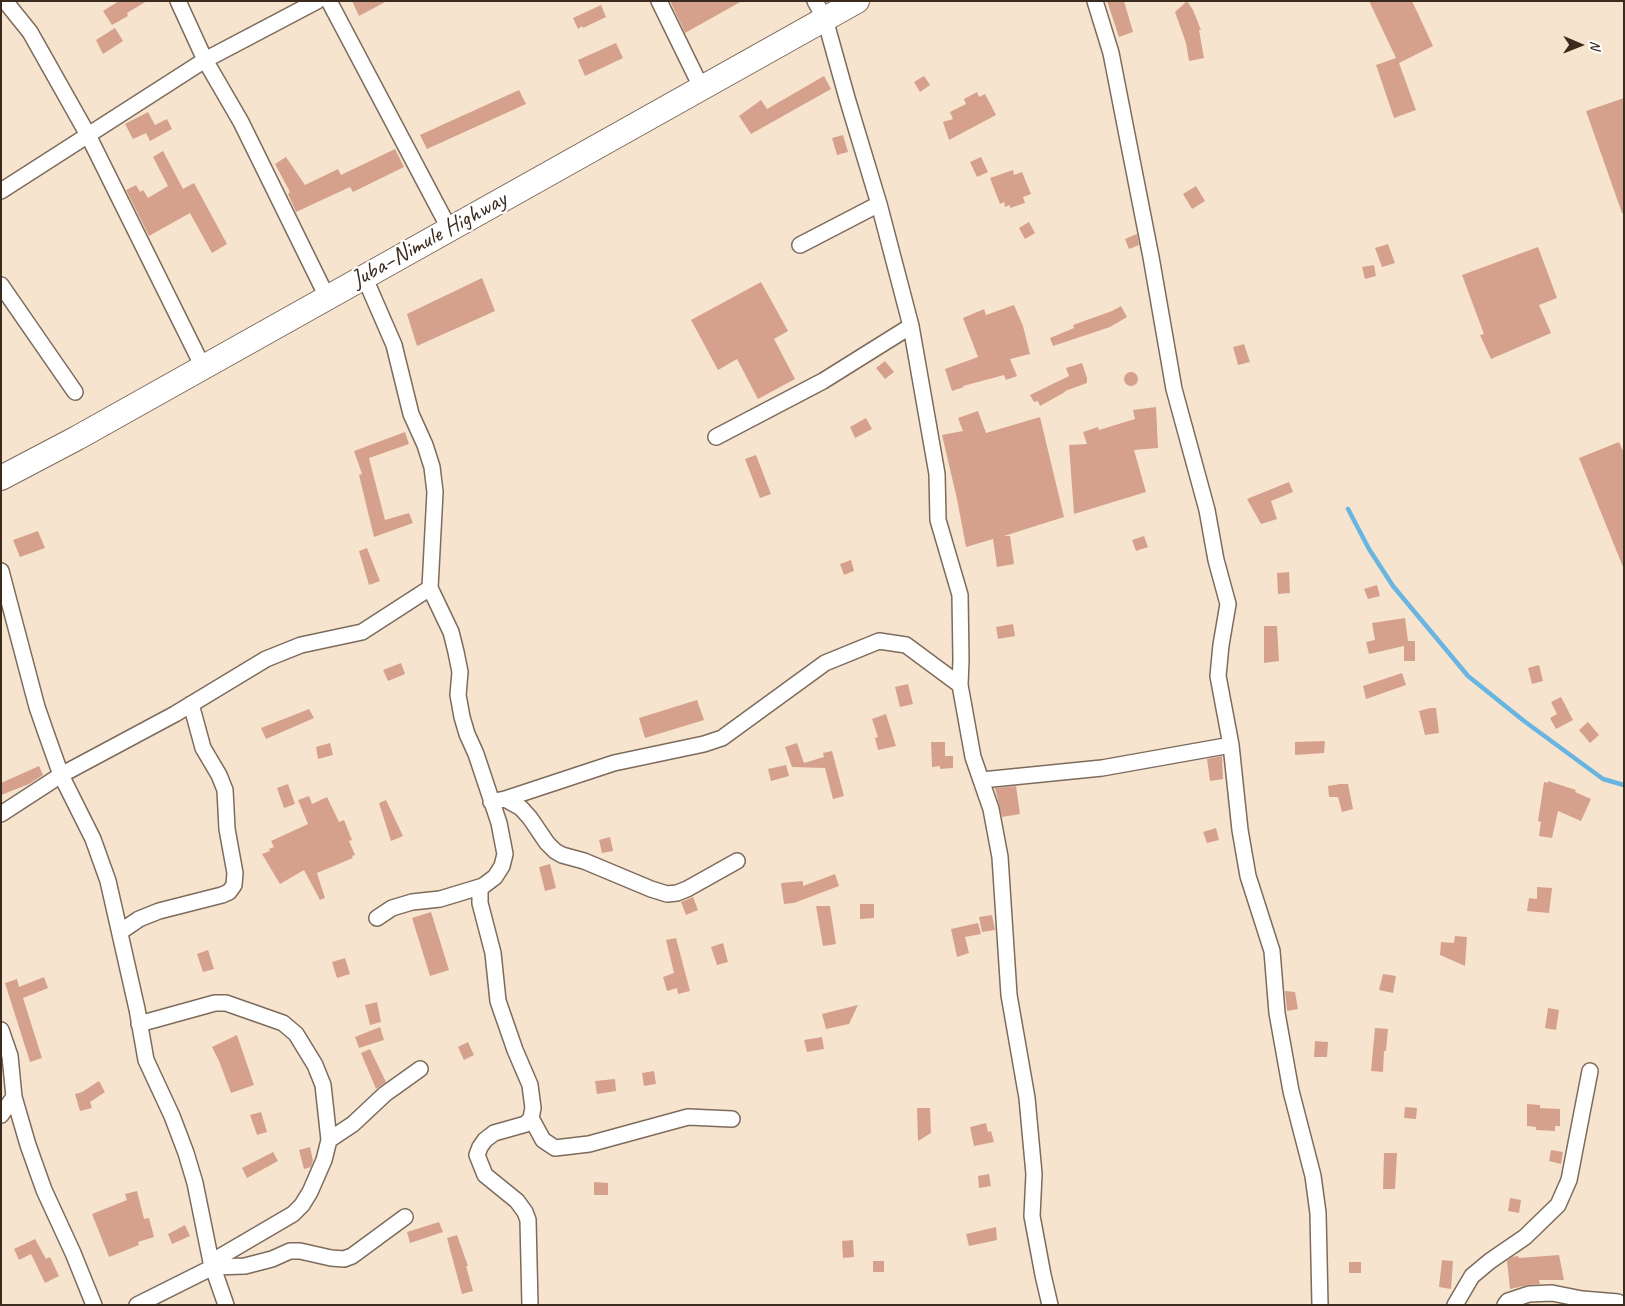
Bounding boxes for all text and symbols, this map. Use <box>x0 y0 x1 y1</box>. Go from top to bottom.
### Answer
north arrow <box>1555 20 1605 70</box>
text: N <box>1587 41 1604 50</box>
street label: Juba–Nimule Highway <box>346 185 512 295</box>

